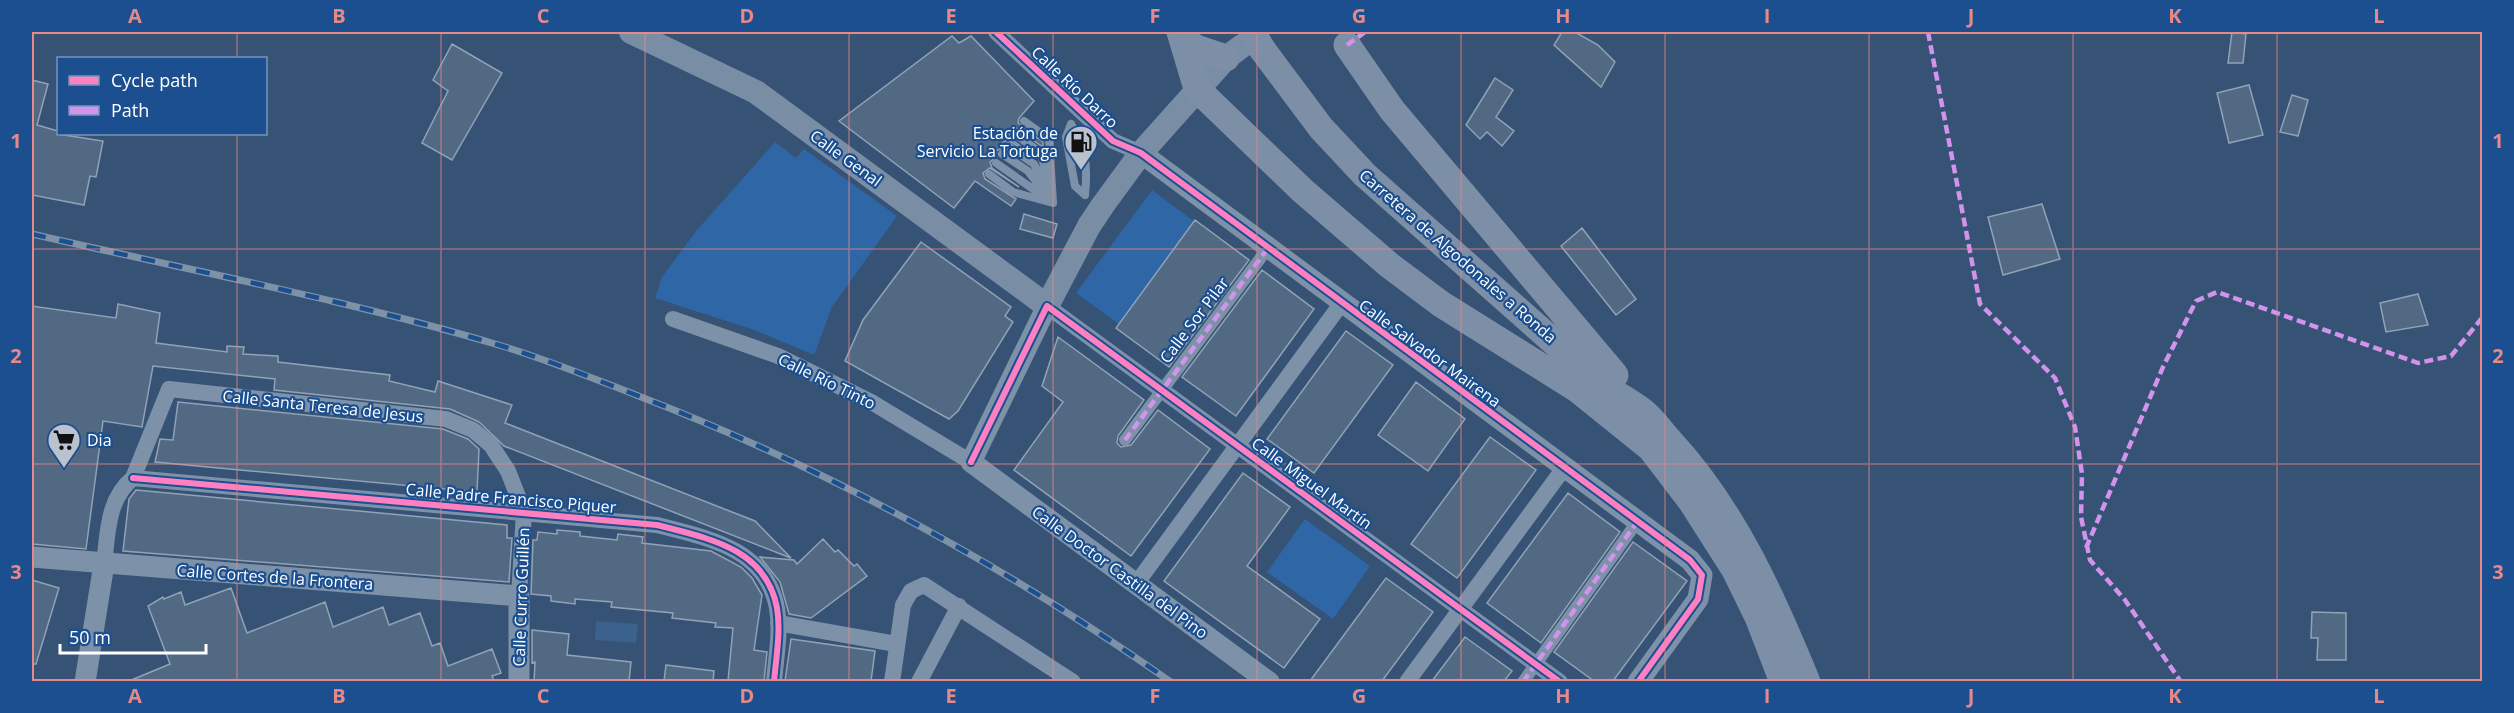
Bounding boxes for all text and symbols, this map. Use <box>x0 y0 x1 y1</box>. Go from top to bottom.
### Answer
text: A <box>128 2 142 29</box>
text: B <box>332 2 346 29</box>
text: C <box>537 2 550 29</box>
text: D <box>740 2 754 29</box>
text: E <box>945 2 957 29</box>
text: F <box>1150 2 1160 29</box>
text: G <box>1352 2 1366 29</box>
text: H <box>1555 2 1571 29</box>
text: I <box>1764 2 1770 29</box>
text: J <box>1966 2 1974 29</box>
text: K <box>2168 2 2182 29</box>
text: L <box>2373 2 2385 29</box>
street label: Calle Río Darro <box>1027 41 1123 133</box>
legend <box>57 57 267 135</box>
text: Cycle path <box>111 68 198 92</box>
text: Path <box>111 98 149 122</box>
place label: Estación de Servicio La Tortuga <box>917 122 1058 162</box>
fuel station icon: Estación de Servicio La Tortuga <box>1063 124 1099 171</box>
street label: Calle Genal <box>806 125 886 191</box>
text: 1 <box>10 127 22 154</box>
text: 1 <box>2492 127 2504 154</box>
street label: Carretera de Algodonales a Ronda <box>1355 164 1561 348</box>
street label: Calle Sor Pilar <box>1154 272 1234 368</box>
street label: Calle Salvador Mairena <box>1355 294 1505 412</box>
text: 2 <box>10 342 22 369</box>
text: 2 <box>2492 342 2504 369</box>
street label: Calle Río Tinto <box>775 348 879 414</box>
street label: Calle Santa Teresa de Jesus <box>222 385 424 427</box>
supermarket icon: Dia <box>46 422 82 469</box>
place label: Dia <box>87 429 112 451</box>
street label: Calle Miguel Martín <box>1247 432 1377 534</box>
street label: Calle Padre Francisco Piquer <box>405 478 618 518</box>
street label: Calle Doctor Castilla del Pino <box>1028 501 1212 643</box>
street label: Calle Curro Guillén <box>508 527 534 667</box>
text: 3 <box>10 558 22 585</box>
text: 3 <box>2492 558 2504 585</box>
street label: Calle Cortes de la Frontera <box>176 559 374 595</box>
scale bar <box>60 617 206 655</box>
text: 50 m <box>69 625 111 649</box>
text: A <box>128 682 142 709</box>
text: B <box>332 682 346 709</box>
text: C <box>537 682 550 709</box>
text: D <box>740 682 754 709</box>
text: E <box>945 682 957 709</box>
text: F <box>1150 682 1160 709</box>
text: G <box>1352 682 1366 709</box>
text: H <box>1555 682 1571 709</box>
text: I <box>1764 682 1770 709</box>
text: J <box>1966 682 1974 709</box>
text: K <box>2168 682 2182 709</box>
text: L <box>2373 682 2385 709</box>

